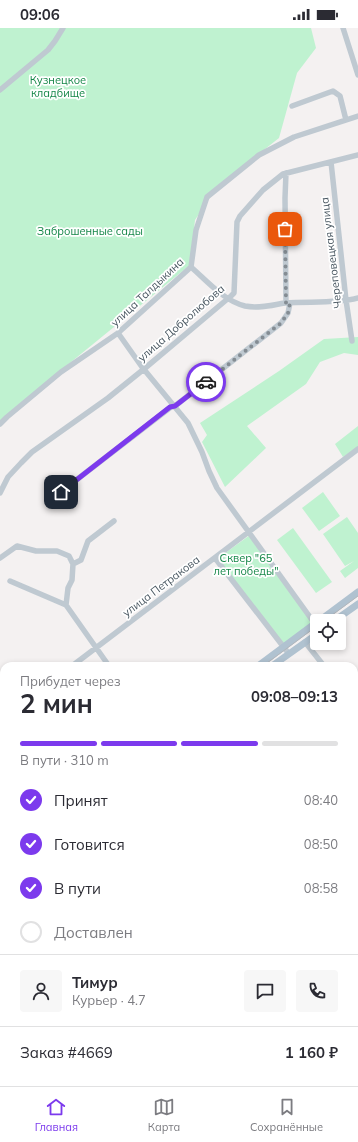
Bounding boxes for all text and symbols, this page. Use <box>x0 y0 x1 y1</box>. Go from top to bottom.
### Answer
text: 09:06 <box>20 5 60 24</box>
park label: Кузнецкое кладбище <box>30 73 86 100</box>
street label: Череповецкая улица <box>317 197 345 309</box>
pin <box>268 212 302 246</box>
icon: bag <box>274 218 296 240</box>
park label: Заброшенные сады <box>37 224 143 238</box>
street label: улица Талдыкина <box>108 255 186 329</box>
street label: улица Добролюбова <box>135 282 227 364</box>
courier <box>186 362 226 402</box>
icon: car <box>195 371 217 393</box>
pin <box>44 475 78 509</box>
icon: home <box>50 481 72 503</box>
park label: Сквер "65 лет победы" <box>213 551 279 578</box>
street label: улица Петракова <box>120 552 202 620</box>
map controls <box>310 614 346 650</box>
button: locate <box>310 614 346 650</box>
text: Прибудет через <box>20 673 121 689</box>
text: 2 мин <box>20 687 93 720</box>
text: 09:08–09:13 <box>251 687 338 706</box>
text: В пути · 310 m <box>20 752 109 768</box>
icon: check <box>20 789 42 811</box>
text: Принят <box>54 791 108 810</box>
text: 08:40 <box>304 792 338 808</box>
icon: check <box>20 833 42 855</box>
text: Готовится <box>54 835 125 854</box>
text: 08:50 <box>304 836 338 852</box>
icon: check <box>20 877 42 899</box>
text: В пути <box>54 879 101 898</box>
text: 08:58 <box>304 880 338 896</box>
text: Доставлен <box>54 923 133 942</box>
button: person <box>20 970 62 1012</box>
button: chat <box>244 970 286 1012</box>
button: phone <box>296 970 338 1012</box>
text: Тимур <box>72 973 118 992</box>
text: Курьер · 4.7 <box>72 992 146 1008</box>
text: Заказ #4669 <box>20 1043 113 1062</box>
text: 1 160 ₽ <box>285 1043 338 1062</box>
tab: Главная <box>35 1096 78 1134</box>
tab: Карта <box>148 1096 180 1134</box>
tab: Сохранённые <box>250 1096 323 1134</box>

